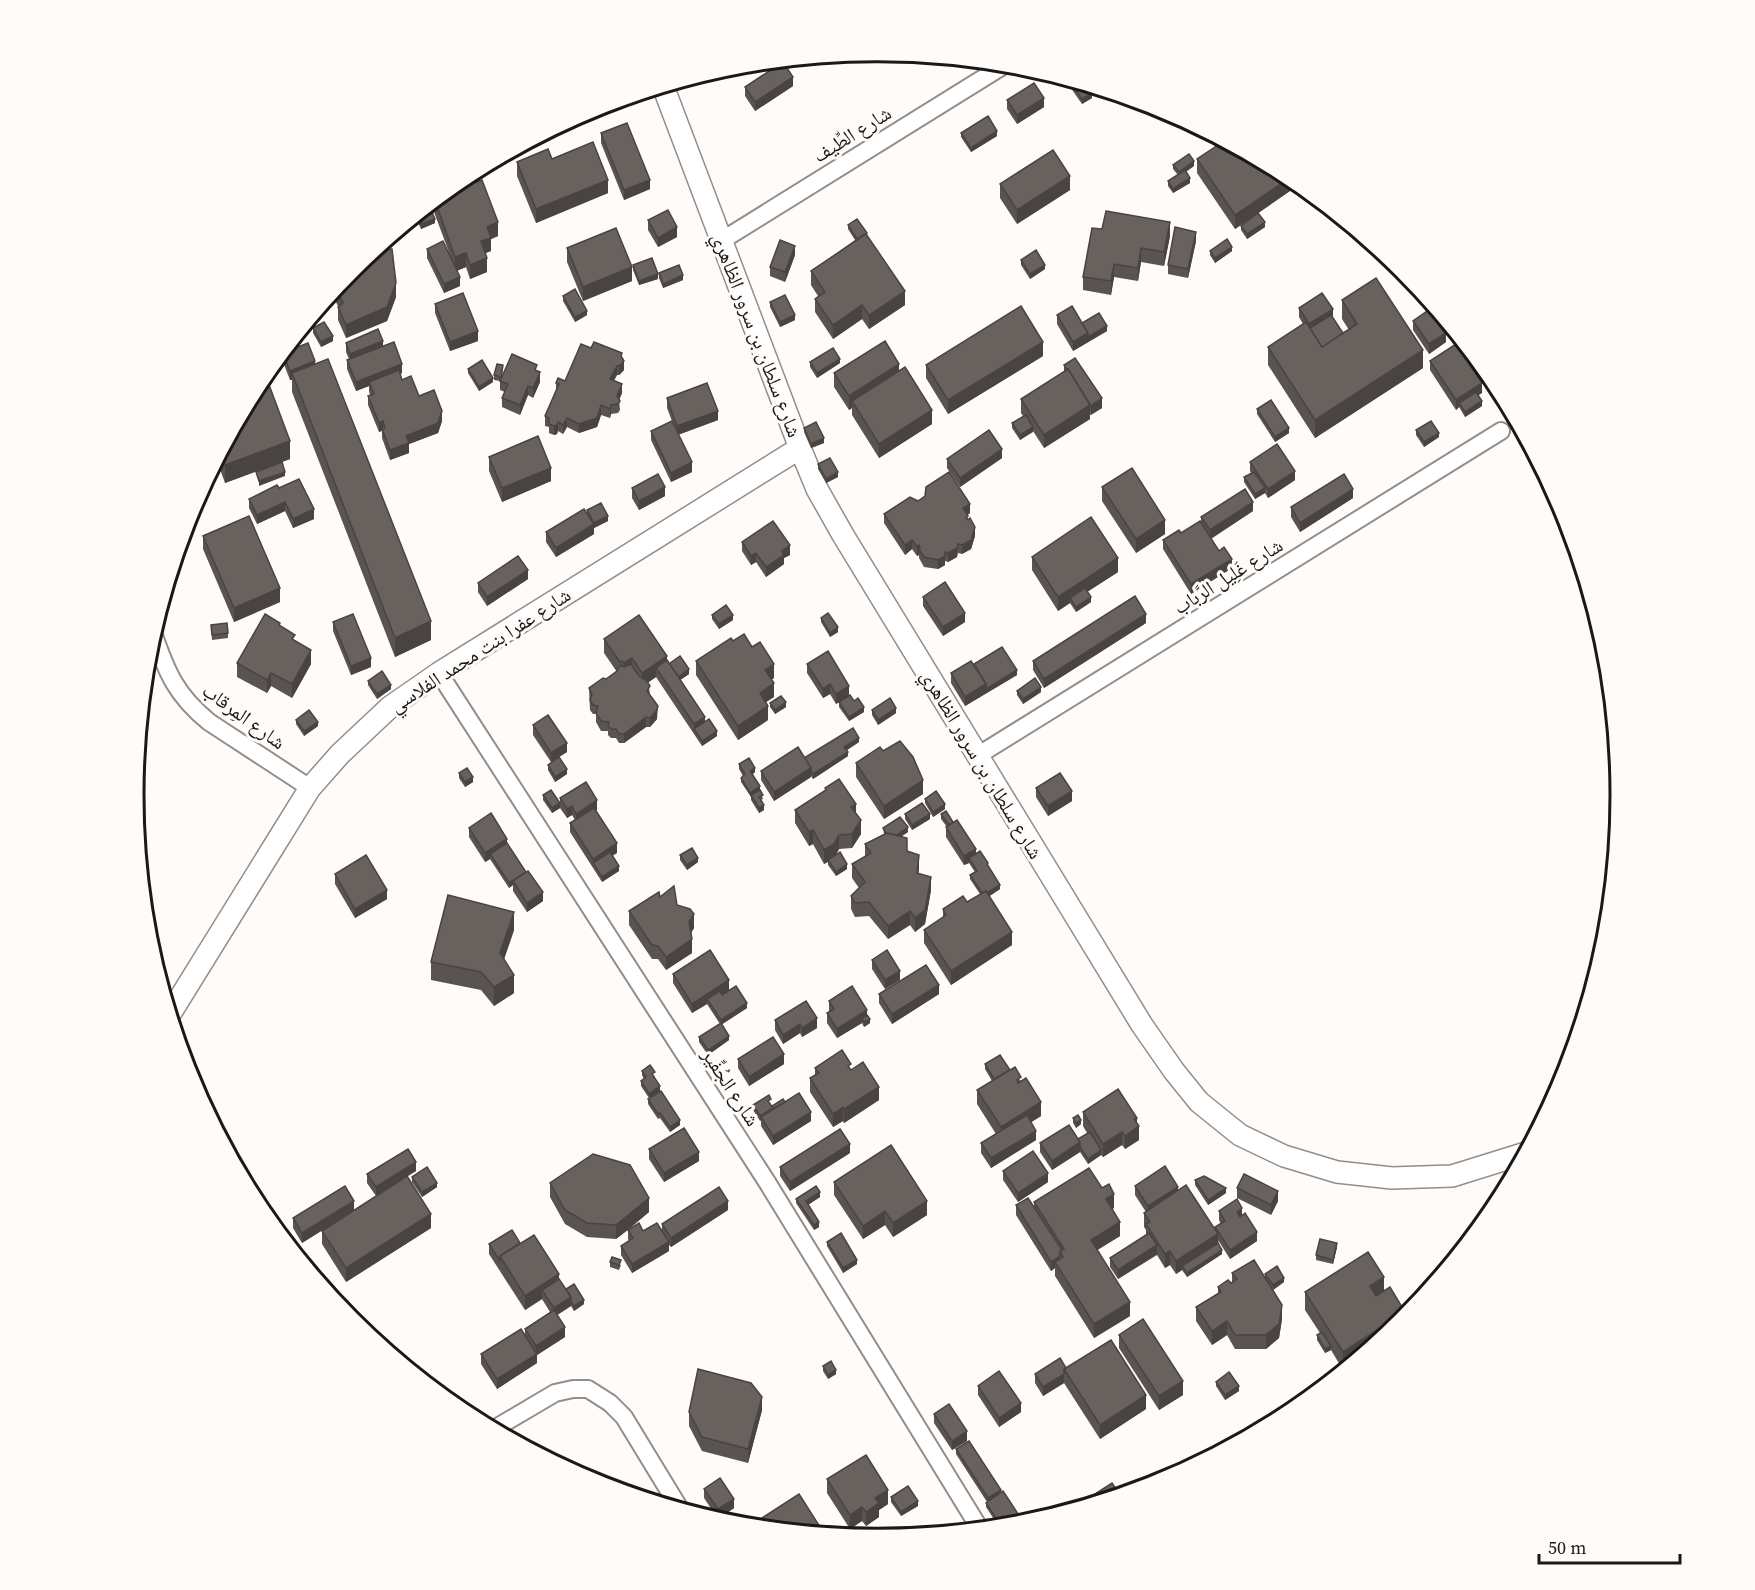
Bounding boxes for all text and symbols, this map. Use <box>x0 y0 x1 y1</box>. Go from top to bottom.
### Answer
street label: شارع الطِّيف <box>807 99 897 169</box>
street label: شارع سلطان بن سرور الظاهري <box>703 229 809 442</box>
street label: شارع غَلِيل الرَّباب <box>1168 531 1288 621</box>
street label: شارع عفرا بنت محمد الفلاسي <box>384 581 577 721</box>
street label: شارع سلطان بن سرور الظاهري <box>912 664 1050 865</box>
street label: شارع المِرقاب <box>197 676 291 756</box>
street label: شارع الجُفِّير <box>695 1042 767 1132</box>
scale bar <box>1539 1527 1680 1565</box>
text: 50 m <box>1548 1535 1586 1560</box>

